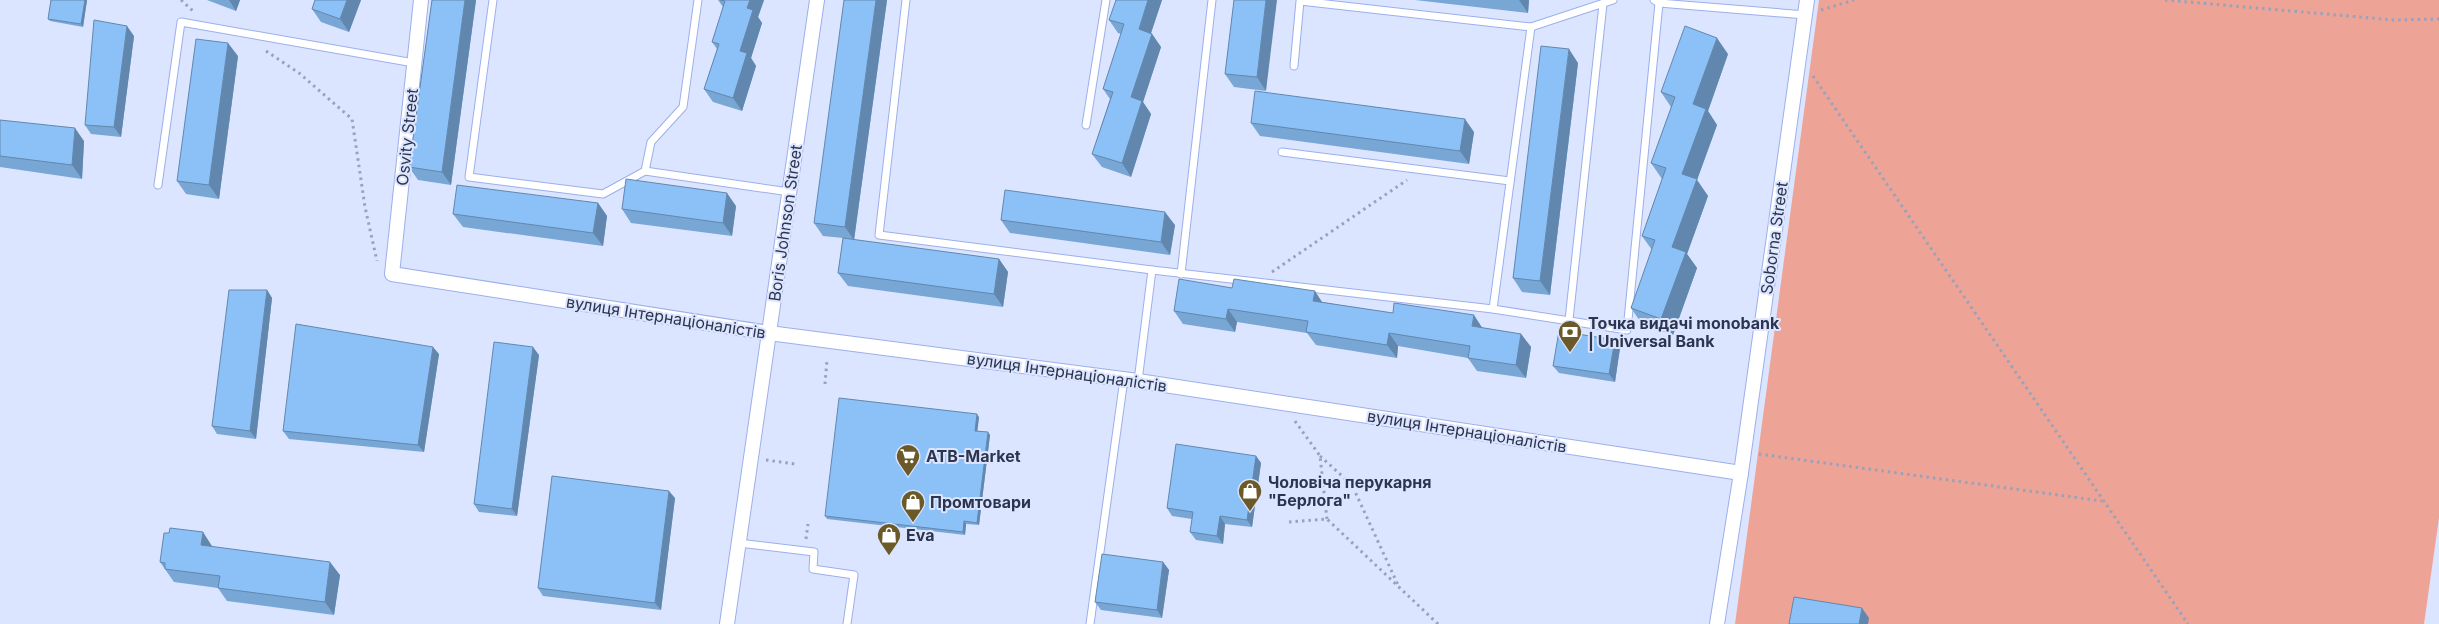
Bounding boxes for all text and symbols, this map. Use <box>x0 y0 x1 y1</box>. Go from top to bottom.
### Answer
street label: Osvity Street <box>392 87 422 187</box>
street label: Boris Johnson Street <box>764 143 806 303</box>
street label: Soborna Street <box>1756 180 1792 296</box>
street label: вулиця Інтернаціоналістів <box>565 291 767 343</box>
place label: Точка видачі monobank | Universal Bank <box>1588 313 1780 351</box>
bank icon: Точка видачі monobank | Universal Bank <box>1557 319 1583 353</box>
street label: вулиця Інтернаціоналістів <box>966 348 1168 396</box>
street label: вулиця Інтернаціоналістів <box>1366 405 1568 457</box>
supermarket icon: ATB-Market <box>895 443 921 477</box>
place label: ATB-Market <box>926 446 1021 466</box>
place label: Чоловіча перукарня "Берлога" <box>1268 472 1432 510</box>
shop icon: Чоловіча перукарня "Берлога" <box>1237 478 1263 512</box>
shop icon: Промтовари <box>900 489 926 523</box>
place label: Промтовари <box>930 492 1031 512</box>
shop icon: Eva <box>876 522 902 556</box>
place label: Eva <box>906 525 934 545</box>

